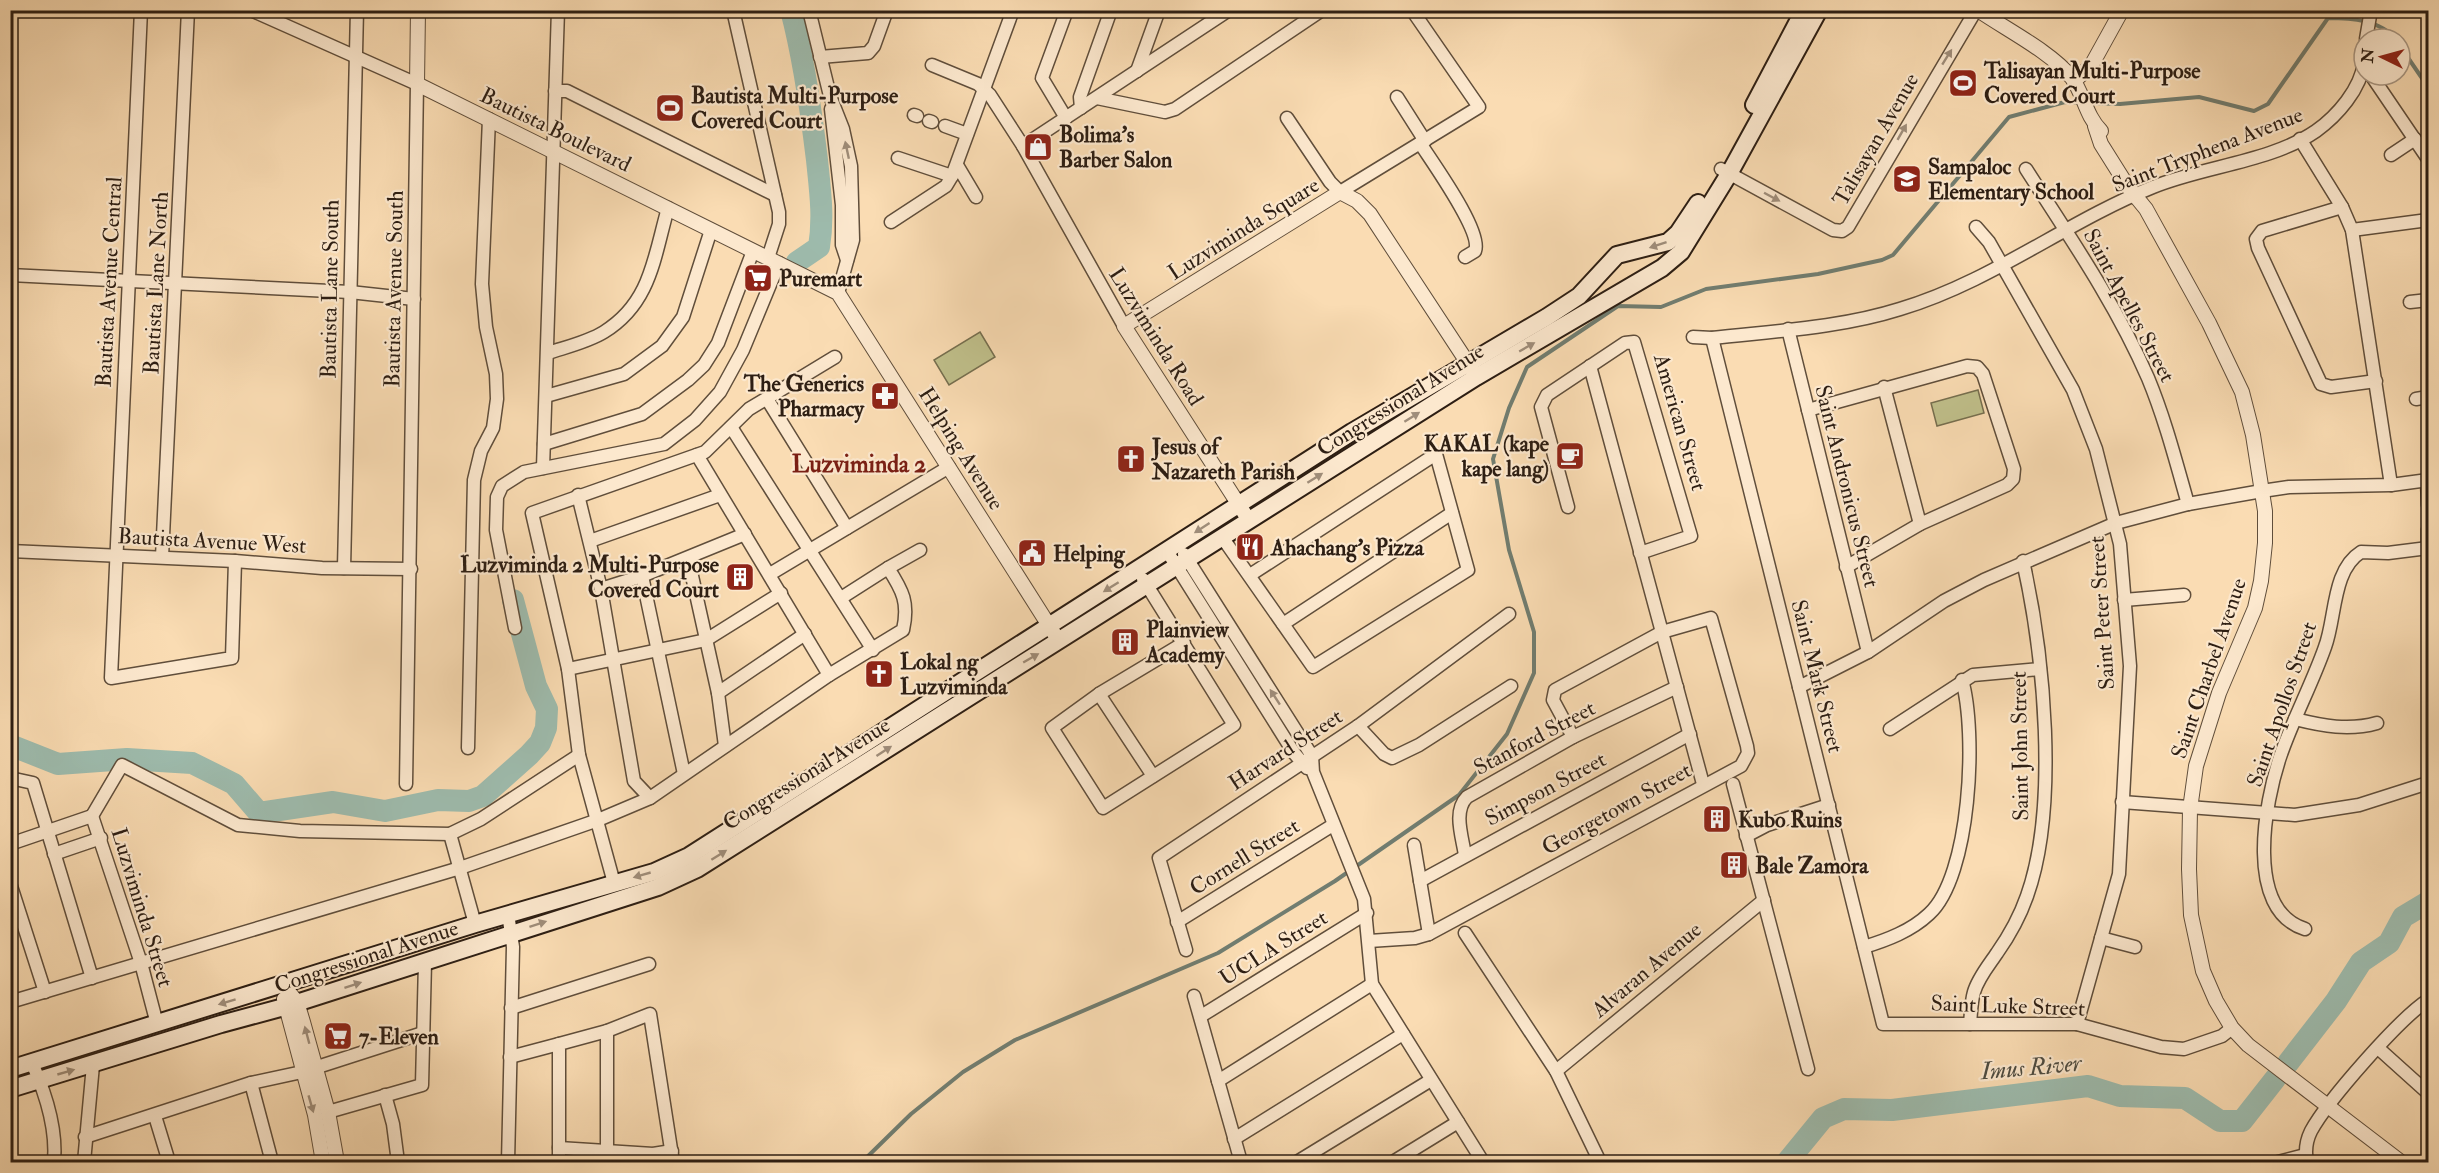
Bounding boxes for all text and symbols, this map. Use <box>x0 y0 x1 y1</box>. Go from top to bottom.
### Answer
north arrow <box>2352 27 2412 87</box>
text: N <box>2357 47 2379 65</box>
one-way arrow <box>1942 49 1953 65</box>
place label: Talisayan Multi-Purpose Covered Court <box>1983 57 2201 110</box>
sports icon: Talisayan Multi-Purpose Covered Court <box>1947 67 1979 99</box>
street label: Talisayan Avenue <box>1826 68 1925 211</box>
street label: Bautista Boulevard <box>475 81 636 179</box>
place label: Bautista Multi-Purpose Covered Court <box>691 82 899 135</box>
sports icon: Bautista Multi-Purpose Covered Court <box>654 92 686 124</box>
street label: Saint Tryphena Avenue <box>2108 101 2307 200</box>
place label: Bolima's Barber Salon <box>1059 121 1173 174</box>
one-way arrow <box>1897 123 1907 140</box>
shop icon: Bolima's Barber Salon <box>1022 131 1054 163</box>
one-way arrow <box>842 140 851 159</box>
place label: Sampaloc Elementary School <box>1928 153 2094 207</box>
school or university icon: Sampaloc Elementary School <box>1891 163 1923 195</box>
street label: Luzviminda Square <box>1163 171 1325 287</box>
street label: Bautista Avenue Central <box>89 176 129 388</box>
street label: Bautista Avenue South <box>378 190 410 388</box>
street label: Bautista Lane North <box>137 191 175 375</box>
one-way arrow <box>1764 192 1781 202</box>
street label: Bautista Lane South <box>314 199 346 379</box>
street label: Saint Apelles Street <box>2076 224 2181 388</box>
one-way arrow <box>1649 241 1667 251</box>
supermarket icon: Puremart <box>742 262 774 294</box>
street label: Luzviminda Road <box>1102 262 1210 411</box>
place label: Puremart <box>779 265 863 293</box>
street label: Congressional Avenue <box>1312 337 1489 463</box>
one-way arrow <box>1519 342 1536 352</box>
street label: American Street <box>1647 350 1713 494</box>
place label: The Generics Pharmacy <box>743 370 865 424</box>
pharmacy icon: The Generics Pharmacy <box>869 380 901 412</box>
street label: Helping Avenue <box>911 382 1010 516</box>
street label: Saint Andronicus Street <box>1808 382 1886 590</box>
one-way arrow <box>1404 412 1420 423</box>
place label: KAKAL (kape kape lang) <box>1424 430 1550 484</box>
place label: Jesus of Nazareth Parish <box>1151 433 1295 486</box>
cafe icon: KAKAL (kape kape lang) <box>1554 440 1586 472</box>
church icon: Jesus of Nazareth Parish <box>1115 443 1147 475</box>
district label: Luzviminda 2 <box>792 449 926 480</box>
one-way arrow <box>1307 472 1323 483</box>
street label: Bautista Avenue West <box>117 522 307 560</box>
one-way arrow <box>1194 522 1210 533</box>
restaurant icon: Ahachang's Pizza <box>1234 531 1266 563</box>
place label: Ahachang's Pizza <box>1270 534 1425 563</box>
street label: Saint Peter Street <box>2083 535 2121 691</box>
public building icon: Helping <box>1016 537 1048 569</box>
place label: Helping <box>1053 540 1126 569</box>
place label: Luzviminda 2 Multi-Purpose Covered Court <box>460 551 720 604</box>
building icon: Luzviminda 2 Multi-Purpose Covered Court <box>724 561 756 593</box>
street label: Saint Charbel Avenue <box>2165 574 2253 762</box>
one-way arrow <box>1104 581 1120 593</box>
street label: Saint Mark Street <box>1785 597 1850 756</box>
place label: Plainview Academy <box>1145 616 1230 670</box>
street label: Saint Apollos Street <box>2241 618 2324 791</box>
building icon: Plainview Academy <box>1109 626 1141 658</box>
place label: Lokal ng Luzviminda <box>900 648 1008 701</box>
one-way arrow <box>1023 653 1040 663</box>
church icon: Lokal ng Luzviminda <box>863 658 895 690</box>
street label: Saint John Street <box>2005 671 2035 821</box>
one-way arrow <box>1270 689 1281 706</box>
street label: Stanford Street <box>1469 694 1600 782</box>
street label: Harvard Street <box>1223 703 1348 797</box>
street label: Congressional Avenue <box>718 711 895 837</box>
one-way arrow <box>876 745 892 756</box>
street label: Simpson Street <box>1480 745 1611 833</box>
street label: Georgetown Street <box>1537 756 1696 861</box>
building icon: Kubo Ruins <box>1701 803 1733 835</box>
place label: Kubo Ruins <box>1738 806 1842 834</box>
street label: Cornell Street <box>1184 812 1305 902</box>
street label: Luzviminda Street <box>105 824 180 990</box>
building icon: Bale Zamora <box>1718 849 1750 881</box>
one-way arrow <box>711 850 727 861</box>
place label: Bale Zamora <box>1755 852 1869 880</box>
one-way arrow <box>633 871 651 880</box>
street label: UCLA Street <box>1214 904 1333 992</box>
street label: Congressional Avenue <box>271 914 462 1000</box>
street label: Alvaran Avenue <box>1585 916 1707 1024</box>
one-way arrow <box>529 919 547 928</box>
one-way arrow <box>344 979 362 989</box>
street label: Saint Luke Street <box>1930 989 2086 1023</box>
one-way arrow <box>218 998 236 1007</box>
supermarket icon: 7-Eleven <box>322 1020 354 1052</box>
place label: 7-Eleven <box>359 1023 439 1051</box>
one-way arrow <box>301 1026 311 1044</box>
water label: Imus River <box>1978 1048 2084 1087</box>
one-way arrow <box>58 1067 76 1076</box>
one-way arrow <box>307 1095 317 1113</box>

